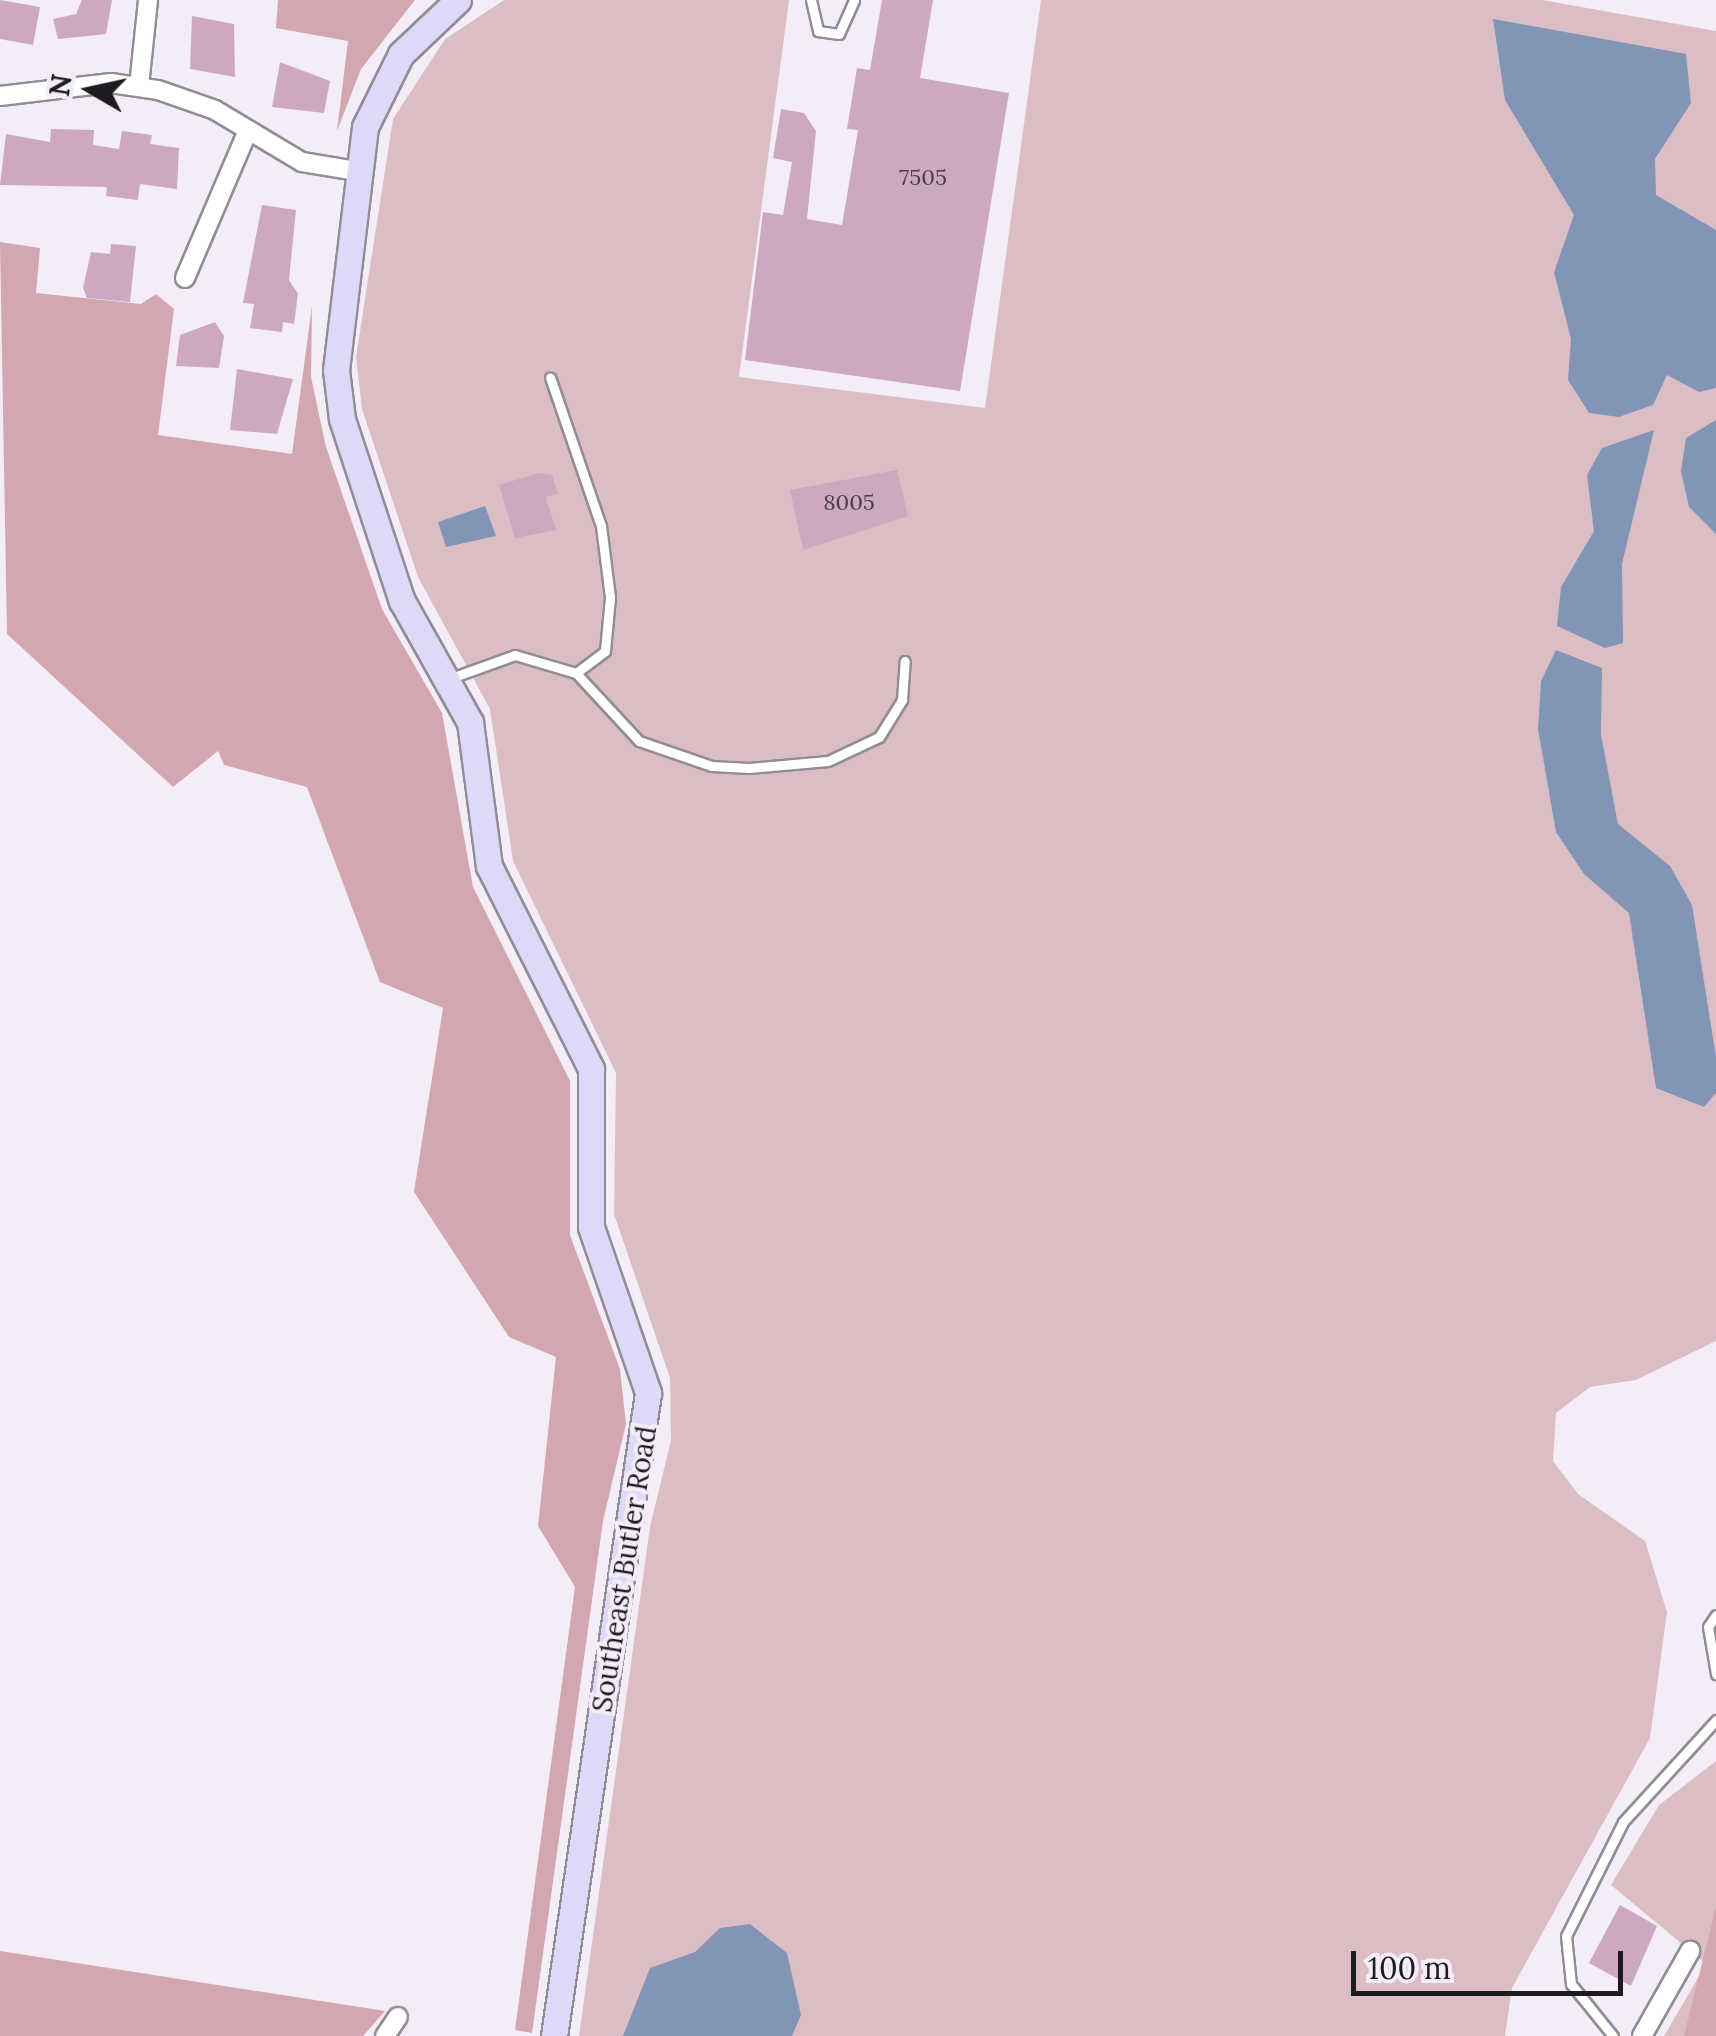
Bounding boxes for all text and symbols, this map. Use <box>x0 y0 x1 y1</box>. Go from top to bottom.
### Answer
north arrow <box>40 40 140 140</box>
text: N <box>41 72 80 99</box>
house number: 7505 <box>899 165 947 191</box>
house number: 8005 <box>823 490 875 516</box>
street label: Southeast Butler Road <box>585 1423 663 1715</box>
scale bar <box>1356 1931 1628 1993</box>
text: 100 m <box>1368 1949 1451 1987</box>

